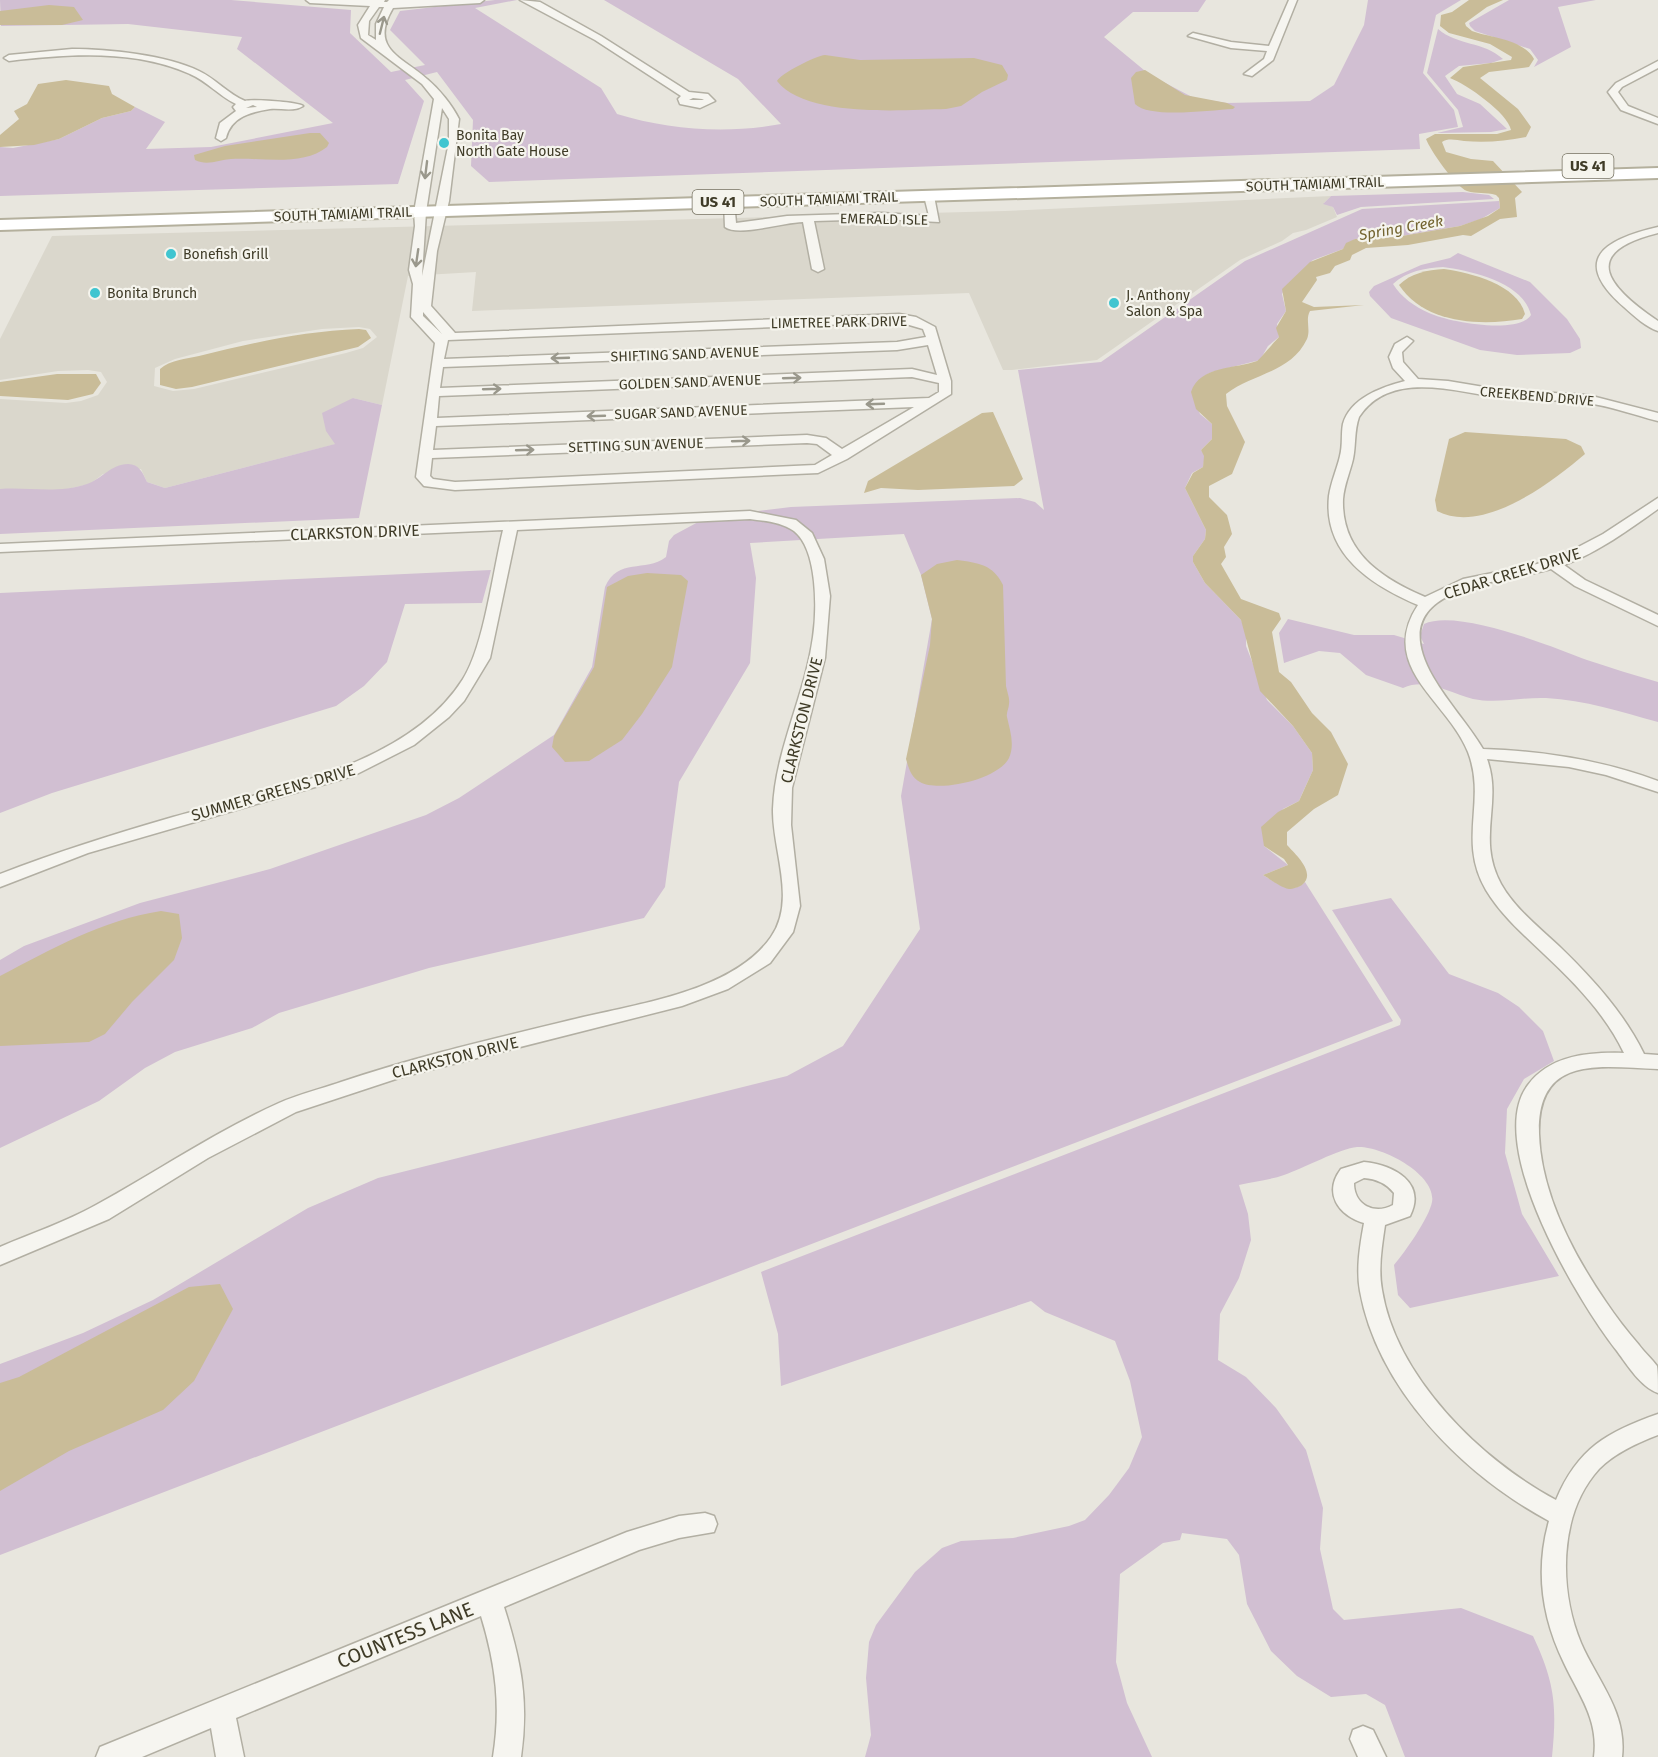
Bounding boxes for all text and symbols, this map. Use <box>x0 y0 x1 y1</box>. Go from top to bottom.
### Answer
one-way arrow <box>376 16 388 35</box>
place label: Bonita Bay North Gate House <box>456 127 569 160</box>
marker: Bonita Bay North Gate House <box>437 136 451 150</box>
road number: US 41 <box>1562 154 1614 178</box>
one-way arrow <box>421 160 432 180</box>
street label: SOUTH TAMIAMI TRAIL <box>1246 174 1384 195</box>
street label: SOUTH TAMIAMI TRAIL <box>760 189 898 210</box>
road number: US 41 <box>692 190 744 214</box>
street label: SOUTH TAMIAMI TRAIL <box>274 204 412 225</box>
street label: EMERALD ISLE <box>840 210 928 229</box>
water label: Spring Creek <box>1357 212 1444 244</box>
place label: Bonefish Grill <box>183 246 268 263</box>
marker: Bonefish Grill <box>164 247 178 261</box>
one-way arrow <box>411 248 422 267</box>
place label: Bonita Brunch <box>107 285 197 302</box>
marker: Bonita Brunch <box>88 286 102 300</box>
place label: J. Anthony Salon & Spa <box>1126 287 1203 320</box>
marker: J. Anthony Salon & Spa <box>1107 296 1121 310</box>
street label: LIMETREE PARK DRIVE <box>771 313 907 332</box>
street label: SHIFTING SAND AVENUE <box>610 343 760 366</box>
one-way arrow <box>551 353 571 364</box>
street label: GOLDEN SAND AVENUE <box>618 372 762 393</box>
one-way arrow <box>781 372 801 383</box>
street label: CREEKBEND DRIVE <box>1479 383 1595 410</box>
one-way arrow <box>481 384 501 395</box>
one-way arrow <box>865 399 885 410</box>
street label: SUGAR SAND AVENUE <box>614 402 748 423</box>
one-way arrow <box>587 410 607 421</box>
street label: SETTING SUN AVENUE <box>568 435 704 456</box>
one-way arrow <box>730 435 750 446</box>
one-way arrow <box>515 444 535 455</box>
street label: CLARKSTON DRIVE <box>290 521 420 544</box>
street label: CEDAR CREEK DRIVE <box>1441 544 1583 603</box>
street label: CLARKSTON DRIVE <box>777 655 826 785</box>
street label: SUMMER GREENS DRIVE <box>189 760 357 825</box>
street label: CLARKSTON DRIVE <box>390 1033 520 1082</box>
street label: COUNTESS LANE <box>333 1597 477 1673</box>

